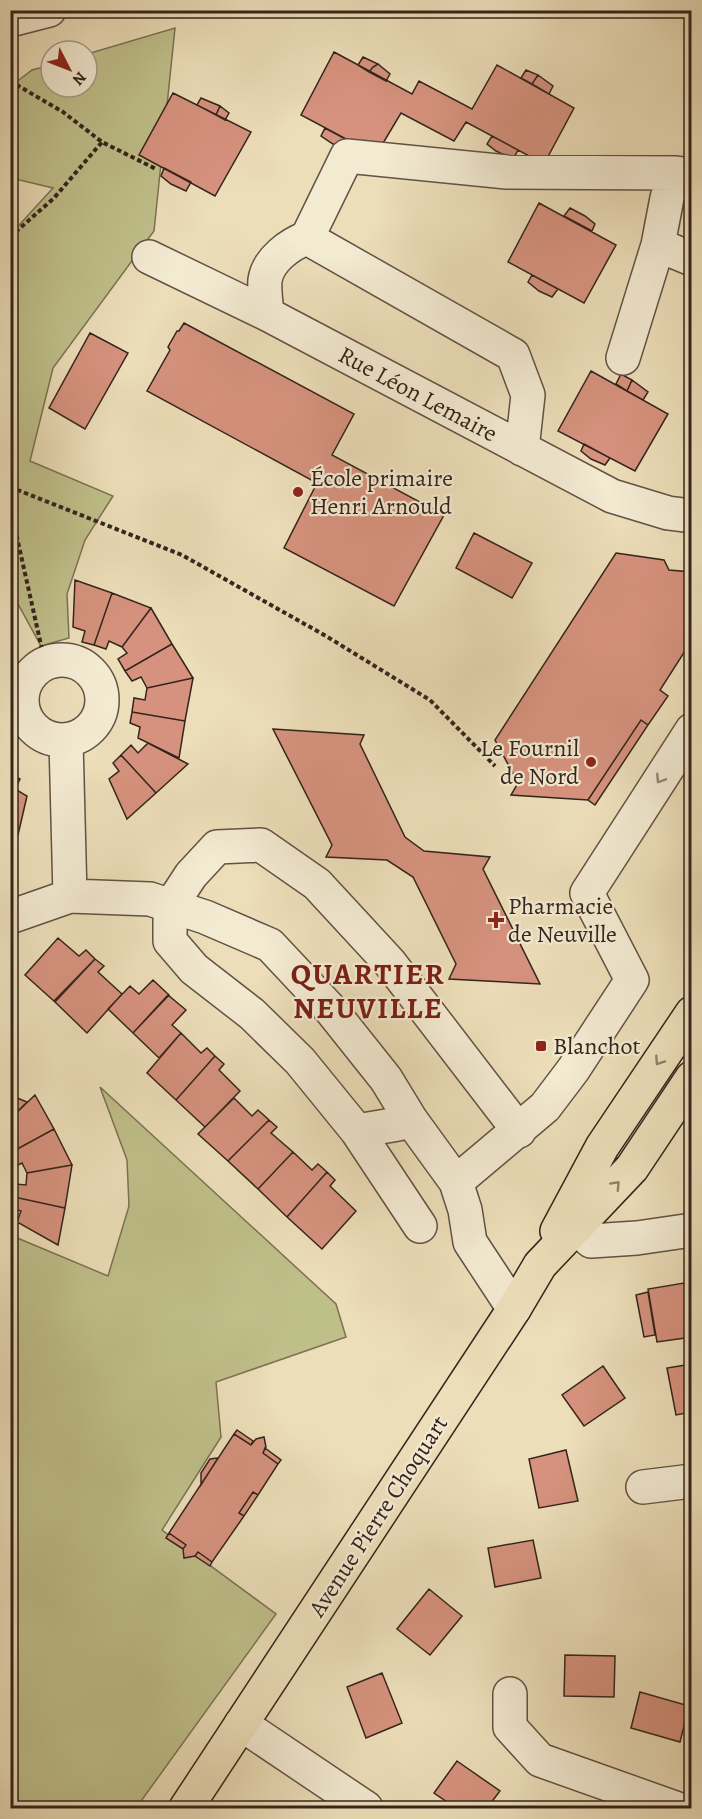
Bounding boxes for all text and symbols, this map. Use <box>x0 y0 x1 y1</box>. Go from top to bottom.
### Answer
north arrow <box>39 39 99 99</box>
text: N <box>67 67 91 90</box>
street label: Rue Léon Lemaire <box>333 339 503 449</box>
place label: École primaire Henri Arnould <box>310 462 453 522</box>
marker: École primaire Henri Arnould <box>291 485 305 499</box>
place label: Le Fournil de Nord <box>480 732 579 792</box>
marker: Le Fournil de Nord <box>584 755 598 769</box>
one-way arrow <box>656 772 667 783</box>
place label: Pharmacie de Neuville <box>508 890 617 950</box>
marker: Pharmacie de Neuville <box>489 913 503 927</box>
district label: QUARTIER NEUVILLE <box>291 954 445 1028</box>
place label: Blanchot <box>553 1030 640 1062</box>
marker: Blanchot <box>534 1039 548 1053</box>
one-way arrow <box>655 1055 666 1066</box>
one-way arrow <box>609 1181 620 1192</box>
street label: Avenue Pierre Choquart <box>300 1409 455 1624</box>

